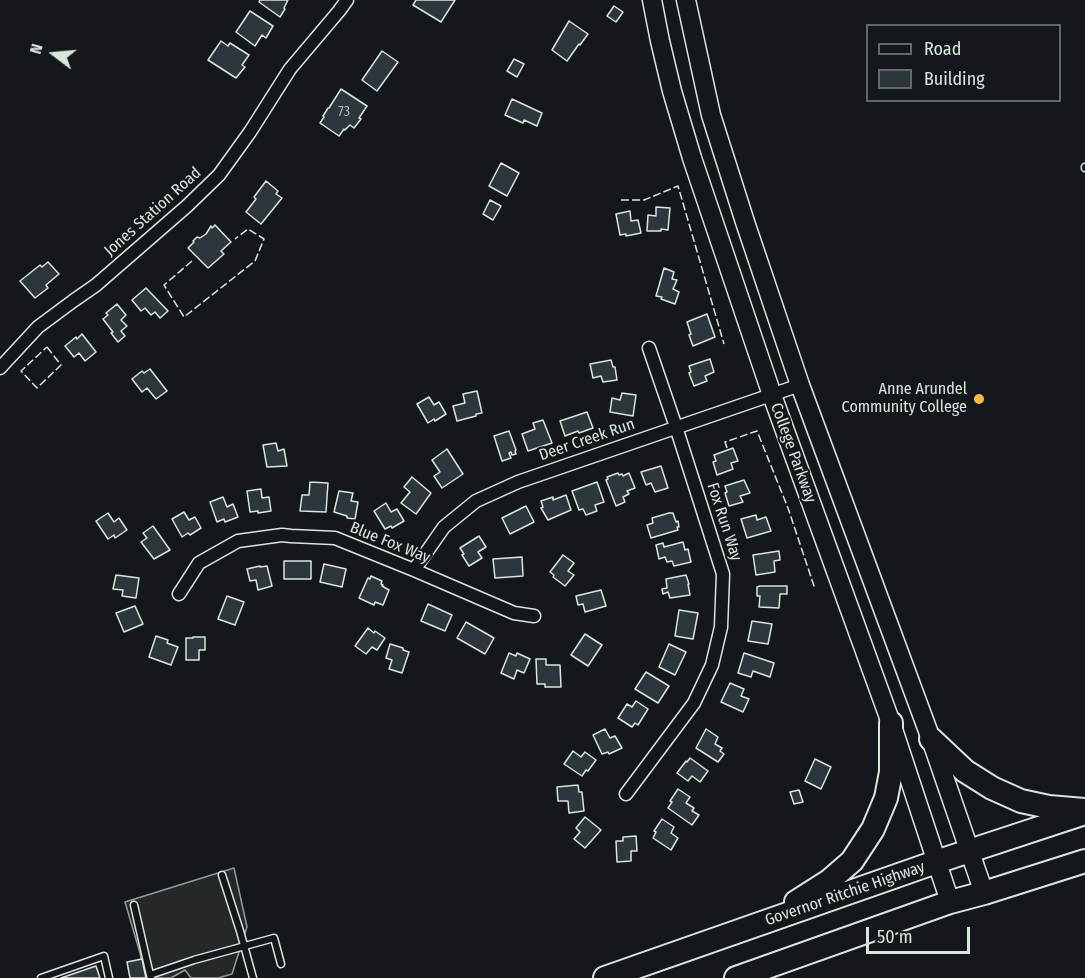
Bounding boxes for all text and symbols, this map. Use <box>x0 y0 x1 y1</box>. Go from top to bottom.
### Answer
north arrow <box>24 24 84 84</box>
legend <box>866 24 1061 102</box>
text: Road <box>924 38 961 60</box>
text: N <box>26 42 47 56</box>
text: Building <box>924 68 985 90</box>
house number: 73 <box>338 104 350 120</box>
street label: Jones Station Road <box>101 163 205 261</box>
place label: Anne Arundel Community College <box>842 380 967 418</box>
marker: Anne Arundel Community College <box>972 392 986 406</box>
street label: College Parkway <box>766 400 820 506</box>
street label: Deer Creek Run <box>537 415 637 465</box>
street label: Fox Run Way <box>702 481 746 563</box>
street label: Blue Fox Way <box>347 518 433 568</box>
street label: Governor Ritchie Highway <box>763 858 927 930</box>
scale bar <box>869 915 972 953</box>
text: 50 m <box>877 926 913 948</box>

